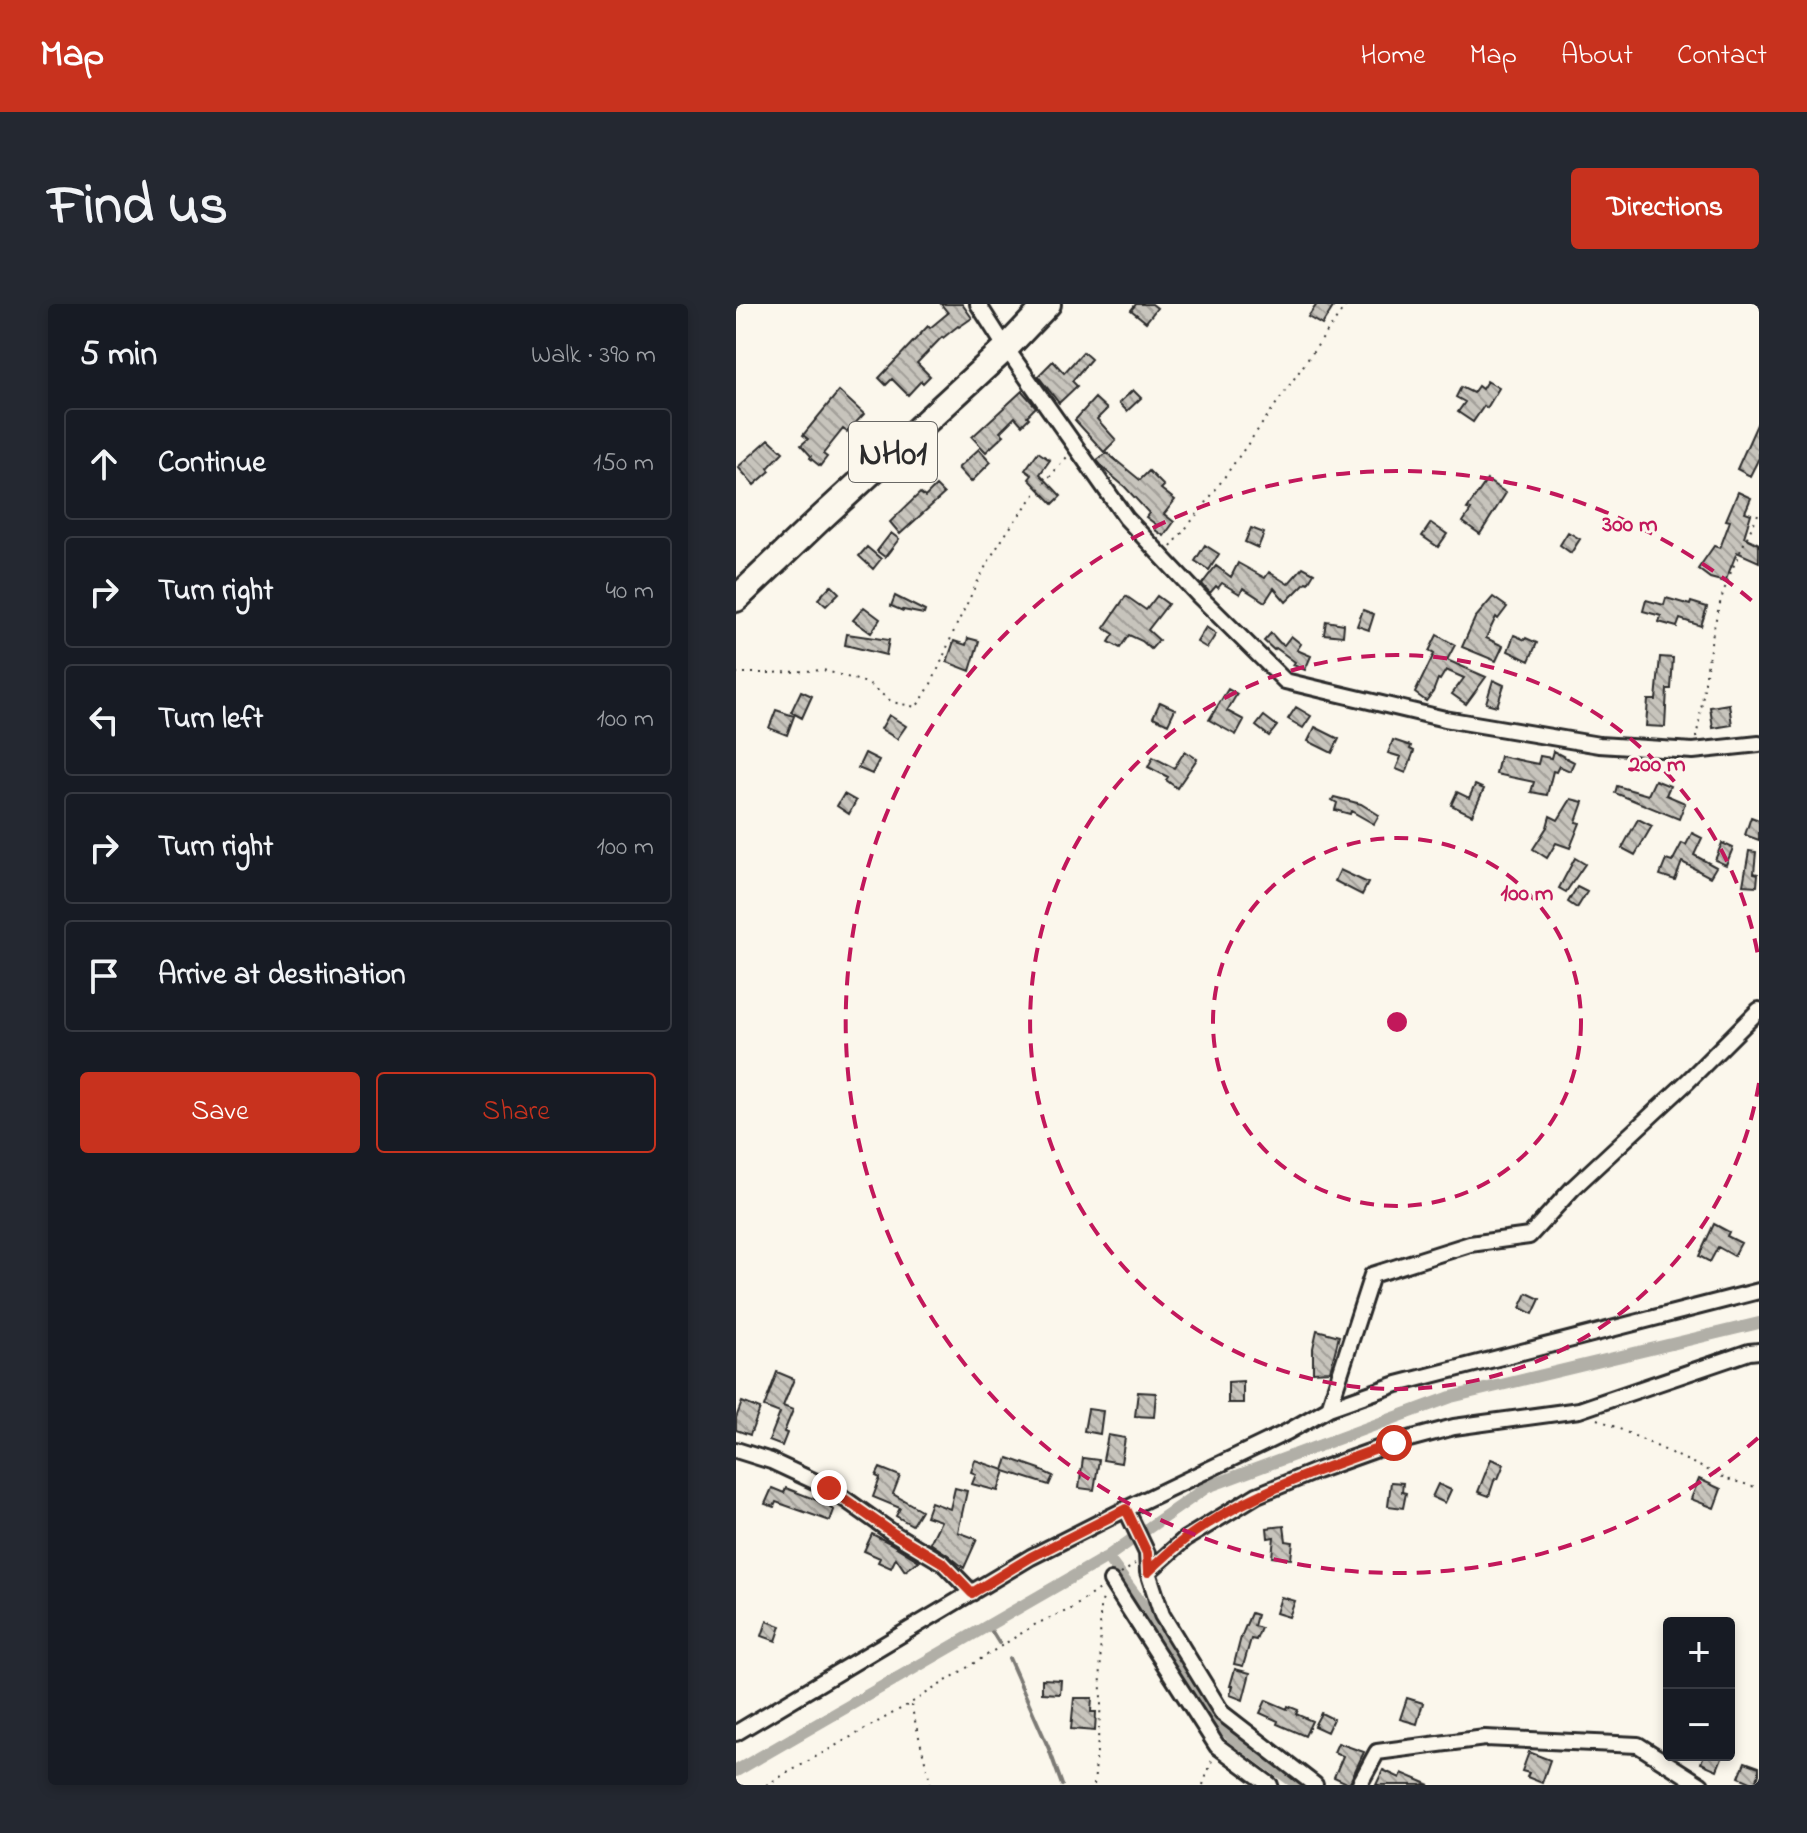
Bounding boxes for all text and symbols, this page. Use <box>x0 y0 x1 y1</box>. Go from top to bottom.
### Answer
text: Map <box>40 28 104 84</box>
text: Home <box>1360 36 1426 77</box>
text: Map <box>1470 36 1517 77</box>
text: About <box>1561 36 1633 77</box>
text: Contact <box>1677 36 1767 77</box>
text: Find us <box>48 168 228 249</box>
button: Directions <box>1571 168 1759 249</box>
text: 5 min <box>80 331 157 381</box>
text: Walk · 390 m <box>531 337 656 375</box>
road number: NH01 <box>849 422 937 482</box>
icon: ahead <box>82 442 126 486</box>
text: Continue <box>158 442 266 486</box>
text: 150 m <box>593 445 654 483</box>
text: 300 m <box>1601 508 1658 543</box>
icon: right <box>82 570 126 614</box>
text: Turn right <box>158 570 273 614</box>
text: 40 m <box>605 573 654 611</box>
icon: left <box>82 698 126 742</box>
text: Turn left <box>158 698 263 742</box>
text: 100 m <box>597 701 654 739</box>
text: 200 m <box>1627 748 1686 783</box>
icon: right <box>82 826 126 870</box>
text: Turn right <box>158 826 273 870</box>
text: 100 m <box>597 829 654 867</box>
text: 100 m <box>1501 877 1554 912</box>
icon: arrive <box>82 954 126 998</box>
text: Arrive at destination <box>158 954 406 998</box>
centre of rings <box>1383 1008 1411 1036</box>
button: Save <box>80 1072 360 1153</box>
button: Share <box>376 1072 656 1153</box>
route start <box>1376 1425 1412 1461</box>
route end <box>811 1470 847 1506</box>
map controls <box>1663 1617 1735 1761</box>
button: + <box>1663 1617 1735 1689</box>
button: − <box>1663 1689 1735 1761</box>

